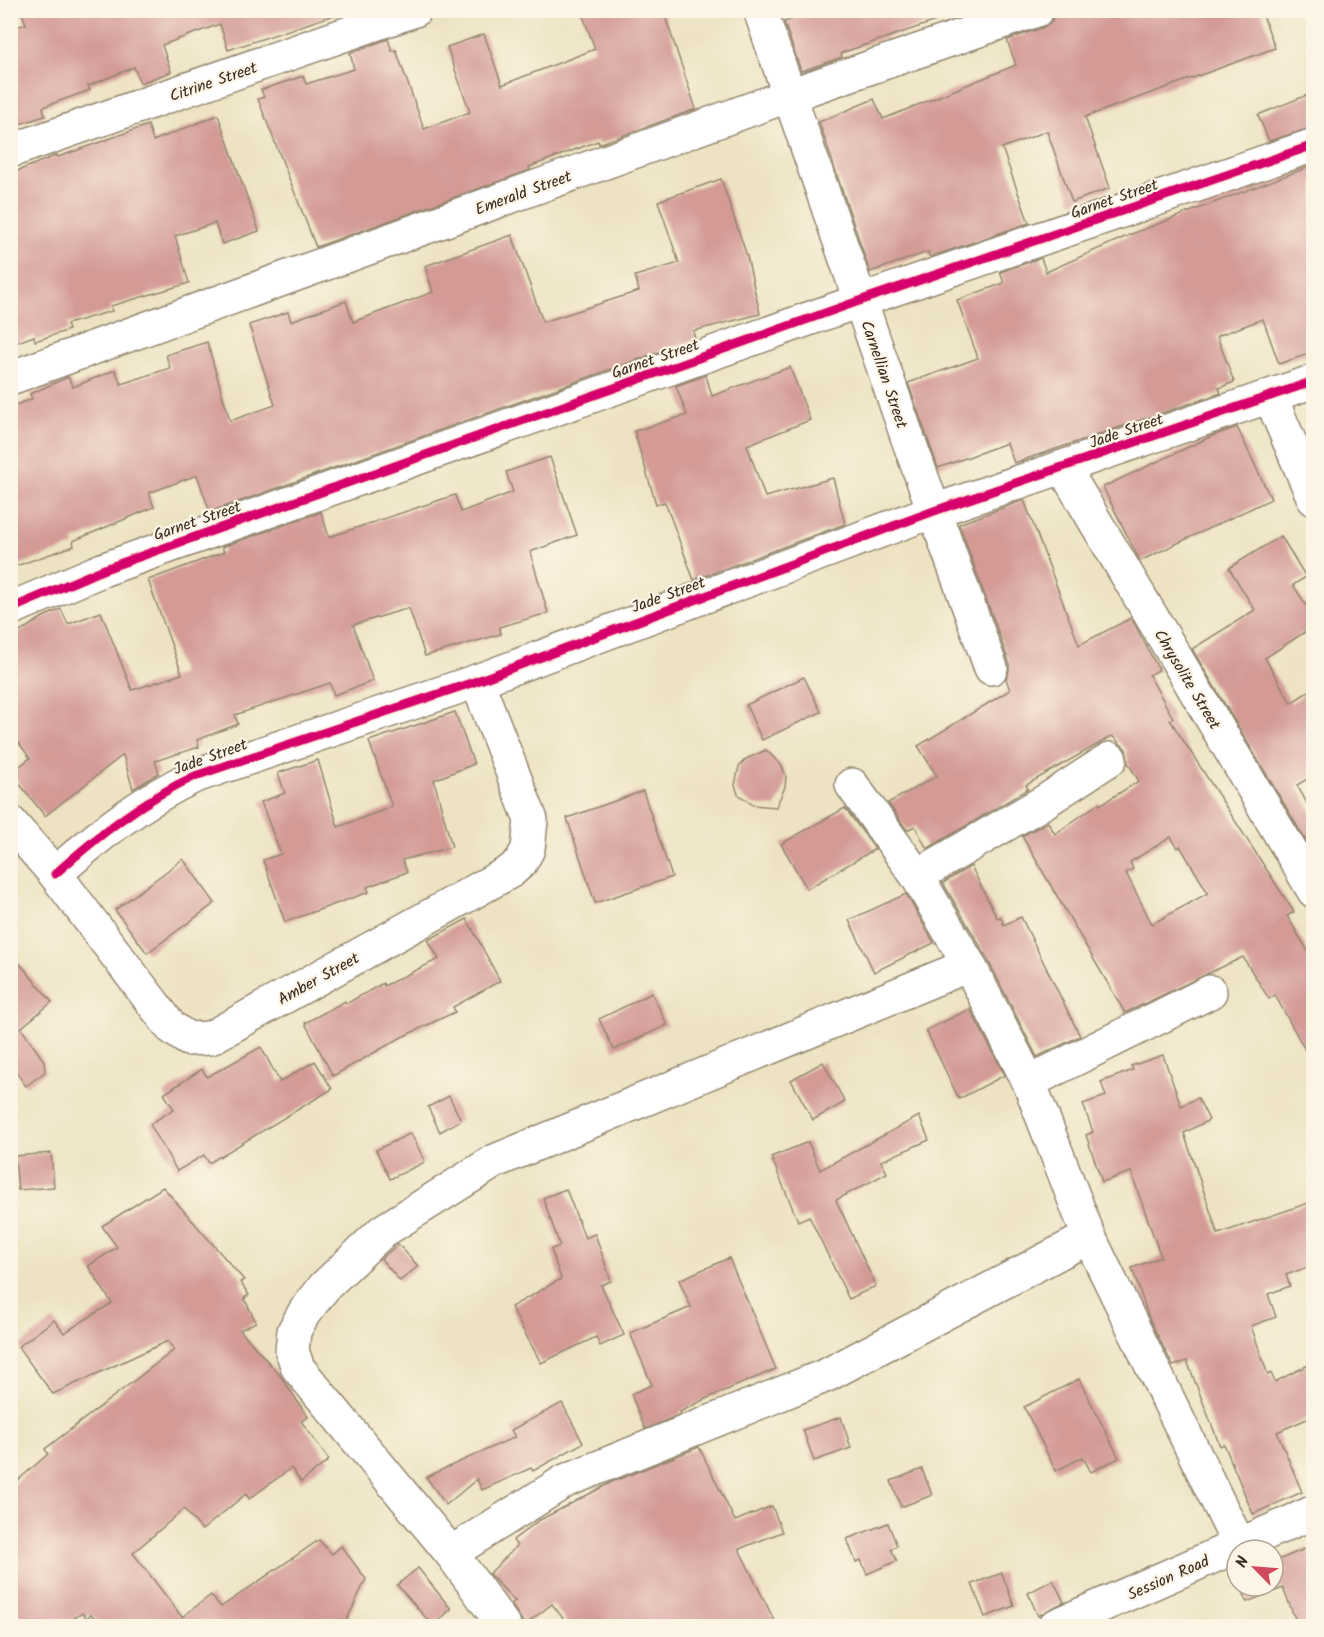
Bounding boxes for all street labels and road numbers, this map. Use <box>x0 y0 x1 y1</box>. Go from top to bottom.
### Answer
street label: Citrine Street <box>166 55 262 109</box>
street label: Emerald Street <box>472 164 576 222</box>
street label: Garnet Street <box>1067 172 1163 226</box>
street label: Carnellian Street <box>853 317 914 433</box>
street label: Garnet Street <box>608 332 704 386</box>
street label: Jade Street <box>1086 407 1168 456</box>
street label: Garnet Street <box>150 494 246 548</box>
street label: Jade Street <box>628 570 710 620</box>
street label: Chrysolite Street <box>1147 625 1227 735</box>
street label: Jade Street <box>170 732 252 782</box>
street label: Amber Street <box>273 946 365 1012</box>
street label: Session Road <box>1124 1549 1215 1608</box>

